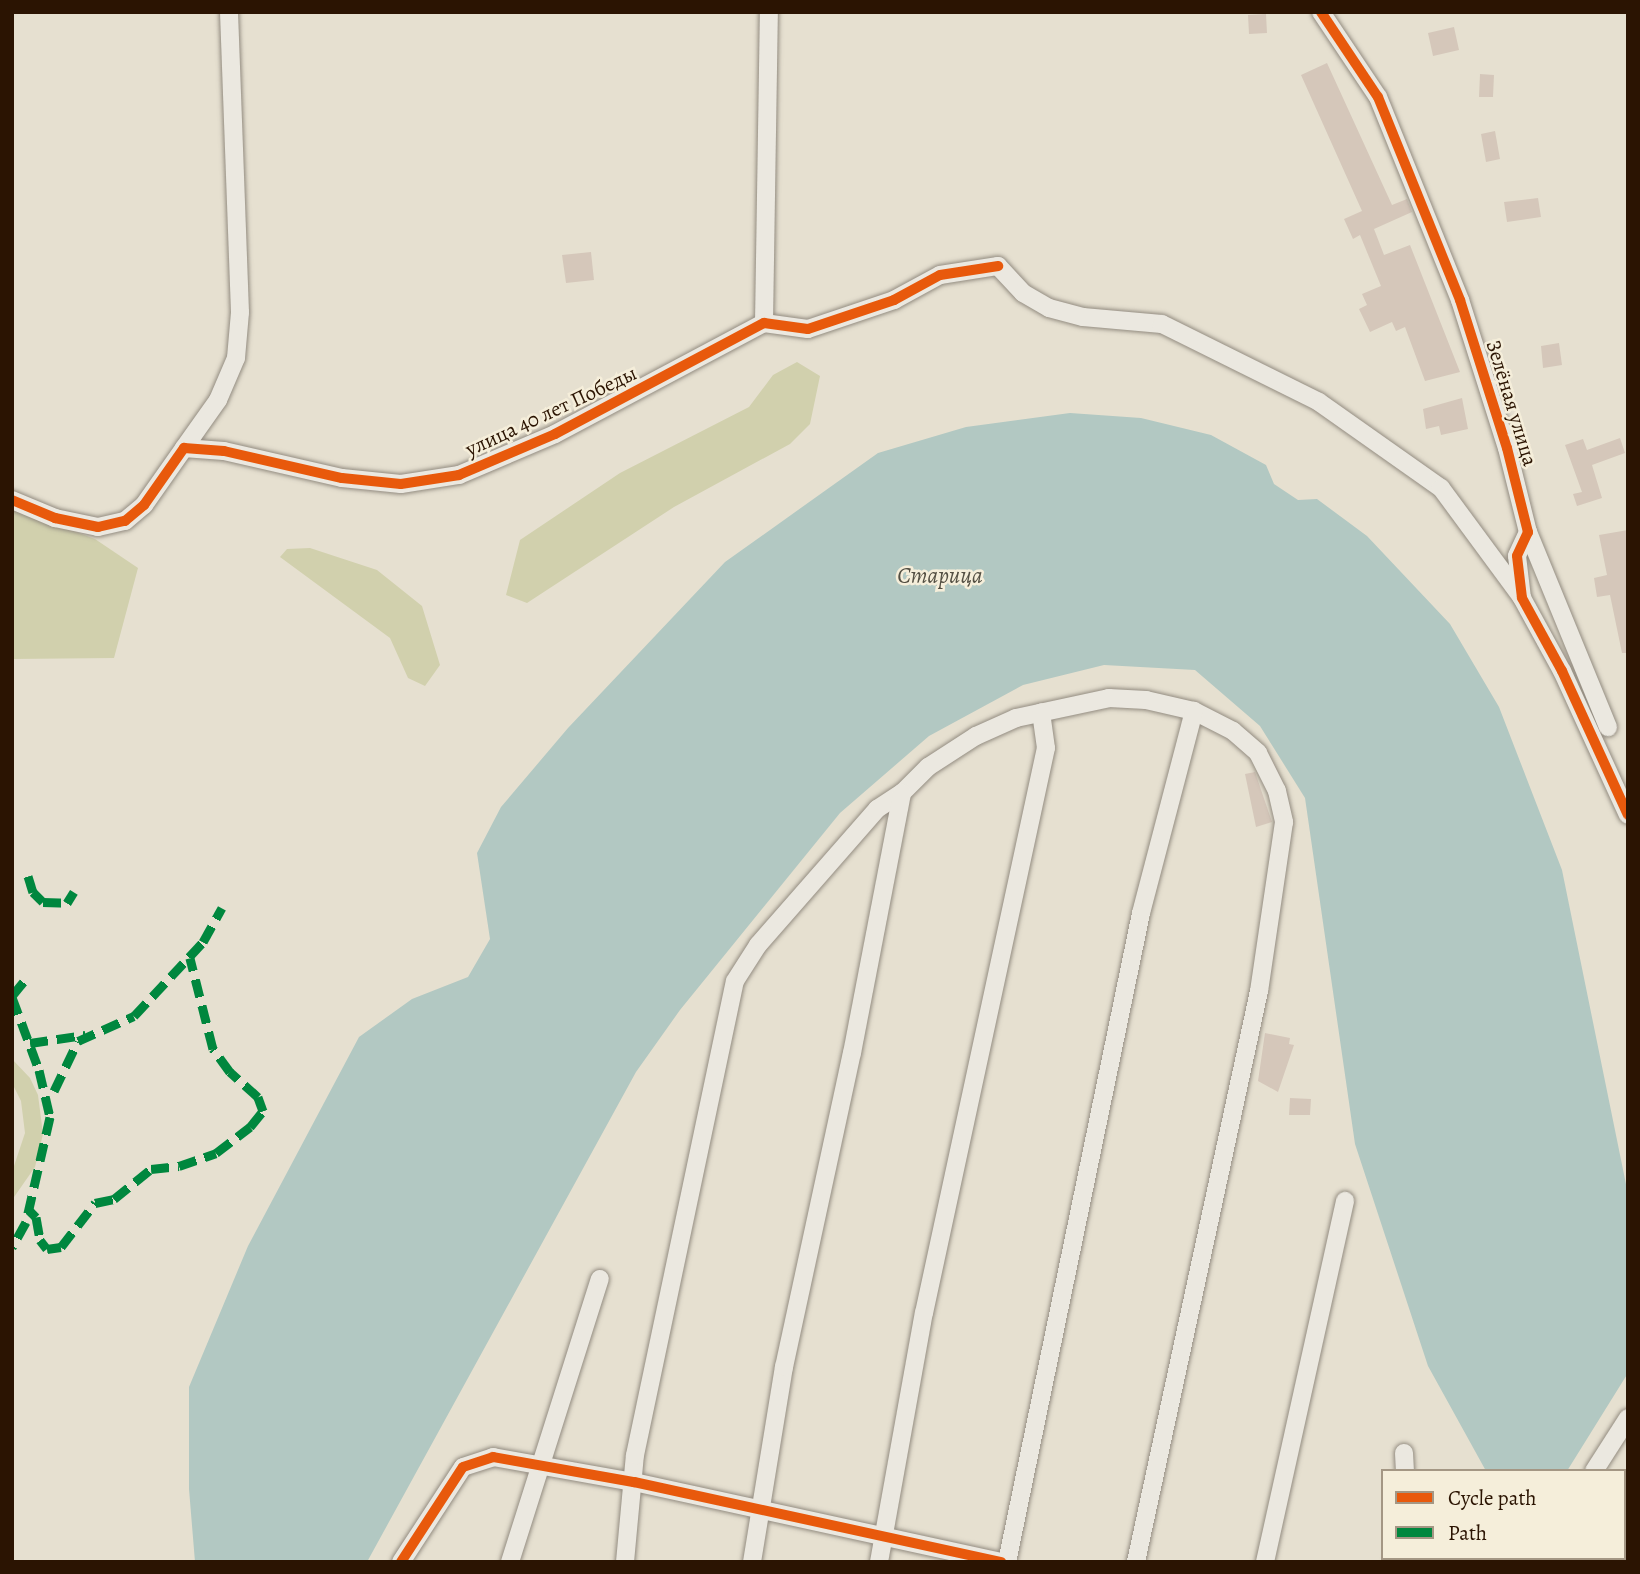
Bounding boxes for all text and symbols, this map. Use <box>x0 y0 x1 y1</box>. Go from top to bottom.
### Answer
street label: Зелёная улица <box>1481 337 1543 469</box>
street label: улица 40 лет Победы <box>461 360 641 462</box>
water label: Старица <box>897 562 983 590</box>
legend <box>1381 1469 1626 1560</box>
text: Cycle path <box>1448 1484 1537 1512</box>
text: Path <box>1448 1519 1487 1547</box>

